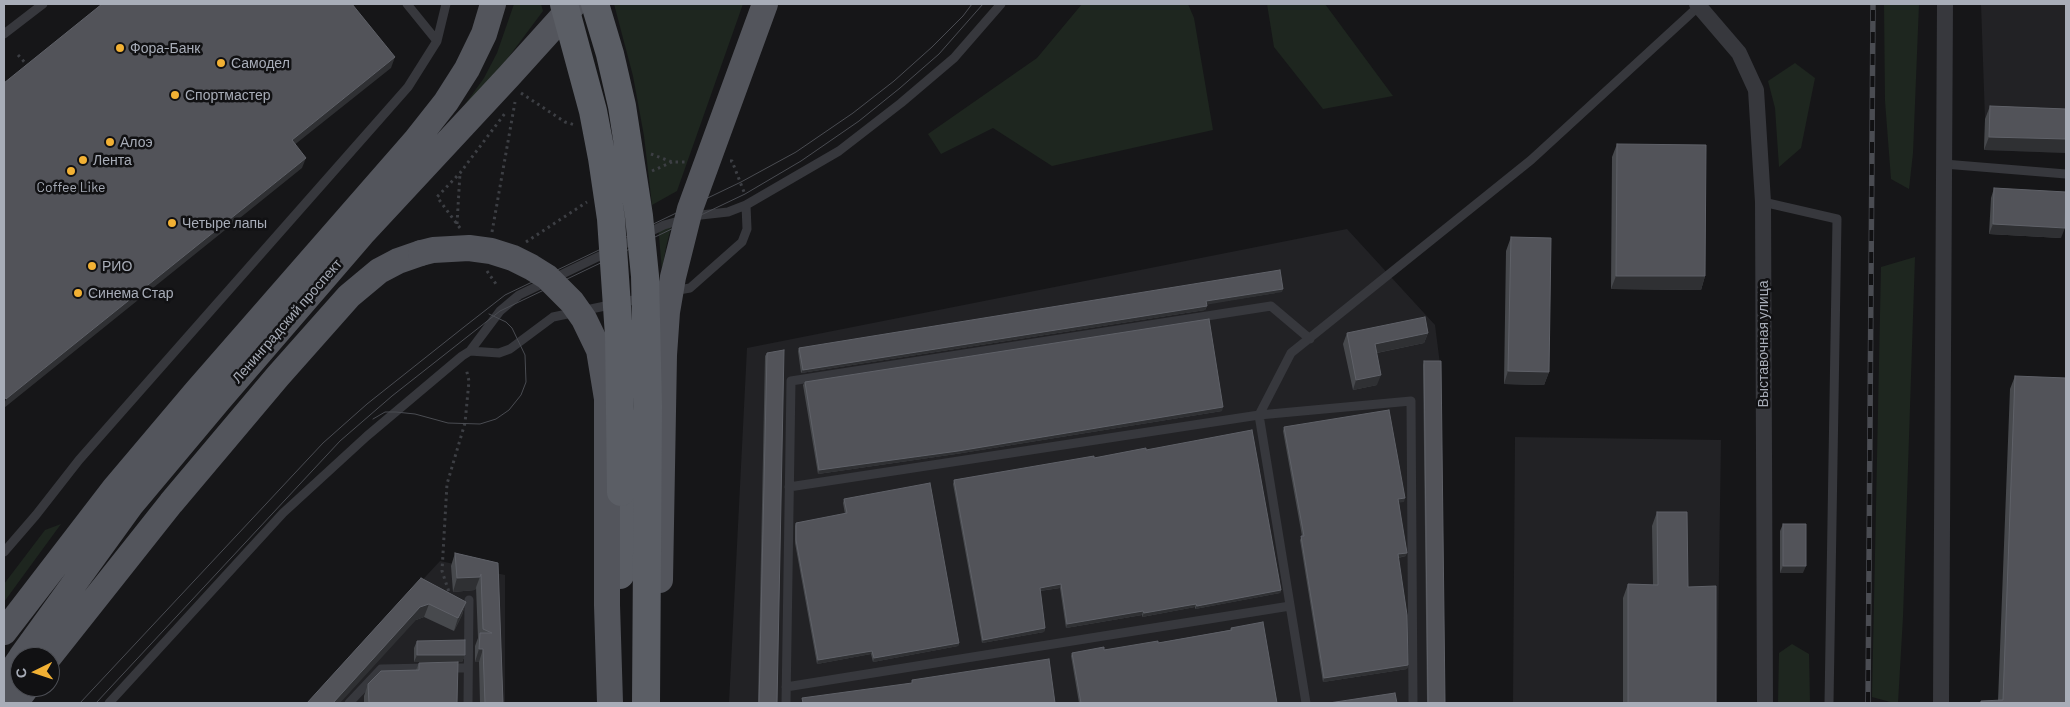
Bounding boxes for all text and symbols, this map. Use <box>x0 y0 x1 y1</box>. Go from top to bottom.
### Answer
place label: Фора-Банк <box>130 40 200 56</box>
marker: Фора-Банк <box>114 42 126 54</box>
place label: Самодел <box>231 55 290 71</box>
marker: Самодел <box>215 57 227 69</box>
place label: Спортмастер <box>185 87 271 103</box>
marker: Спортмастер <box>169 89 181 101</box>
place label: Алоэ <box>120 134 153 150</box>
marker: Алоэ <box>104 136 116 148</box>
place label: Лента <box>93 152 132 168</box>
marker: Лента <box>77 154 89 166</box>
marker: Coffee Like <box>65 165 77 177</box>
place label: Coffee Like <box>37 179 105 195</box>
place label: Четыре лапы <box>182 215 267 231</box>
marker: Четыре лапы <box>166 217 178 229</box>
street label: Ленинградский проспект <box>229 256 345 386</box>
place label: РИО <box>102 258 132 274</box>
marker: РИО <box>86 260 98 272</box>
street label: Выставочная улица <box>1755 281 1771 407</box>
place label: Синема Стар <box>88 285 174 301</box>
marker: Синема Стар <box>72 287 84 299</box>
north arrow <box>10 647 60 697</box>
text: С <box>12 667 29 679</box>

